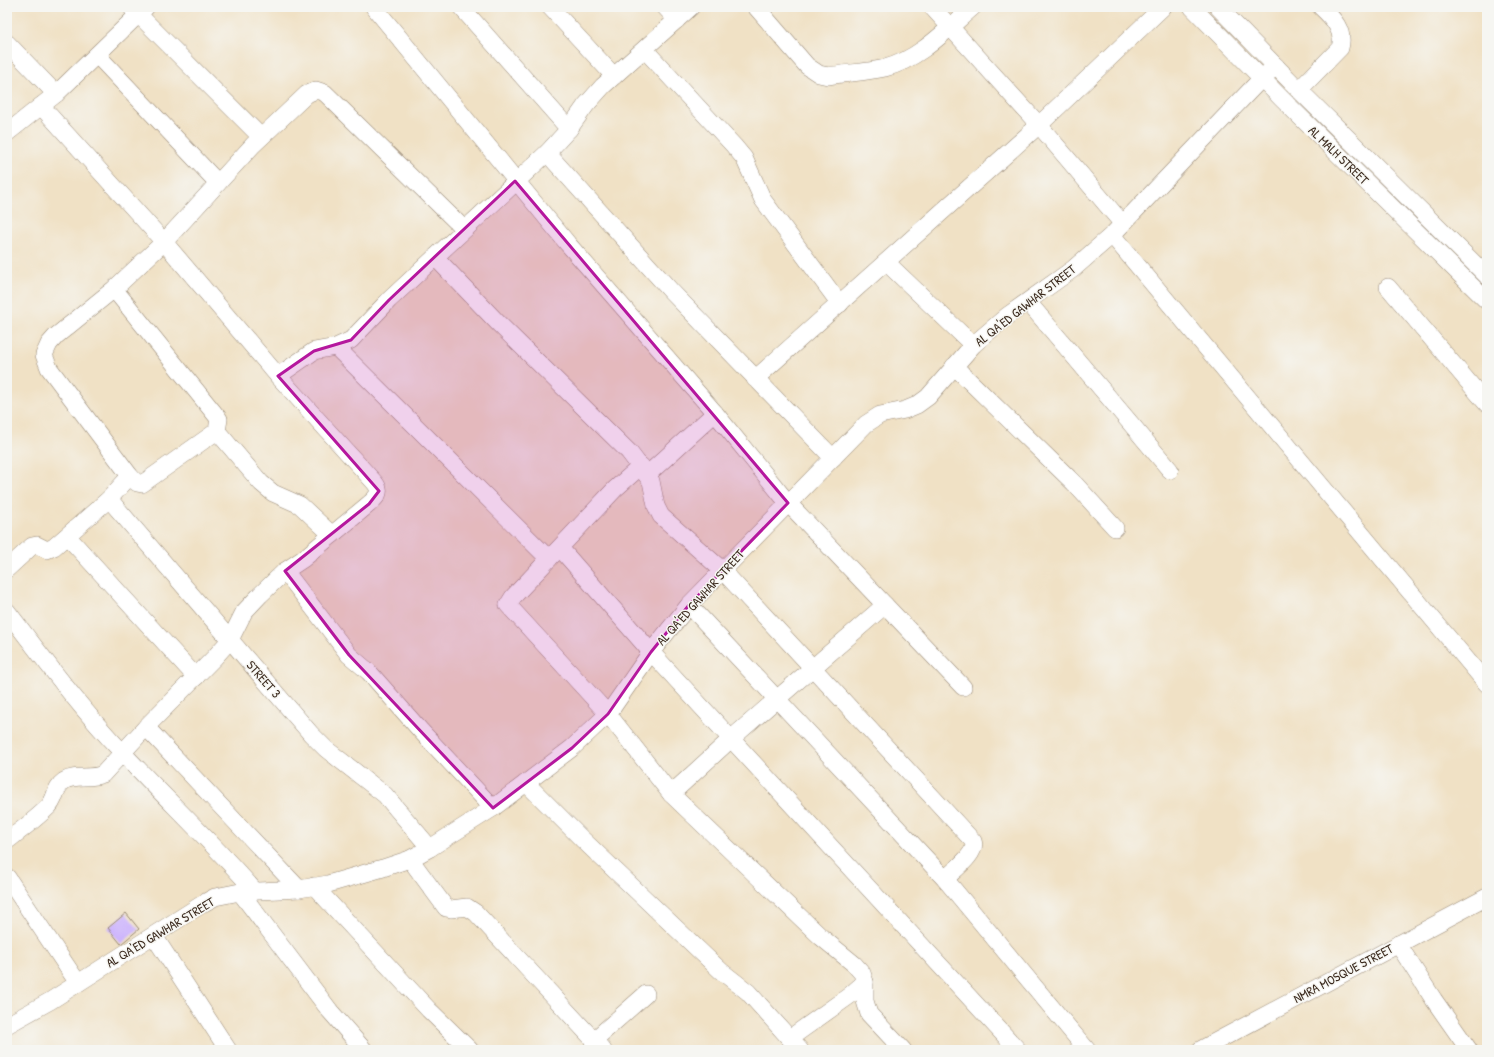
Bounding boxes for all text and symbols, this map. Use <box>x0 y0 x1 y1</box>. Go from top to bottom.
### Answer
street label: AL MALH STREET <box>1305 122 1374 189</box>
street label: AL QA'ED GAWHAR STREET <box>971 259 1080 350</box>
street label: AL QA'ED GAWHAR STREET <box>652 544 749 649</box>
street label: STREET 3 <box>243 656 285 702</box>
street label: AL QA'ED GAWHAR STREET <box>102 892 218 972</box>
street label: NMRA MOSQUE STREET <box>1290 939 1397 1007</box>

